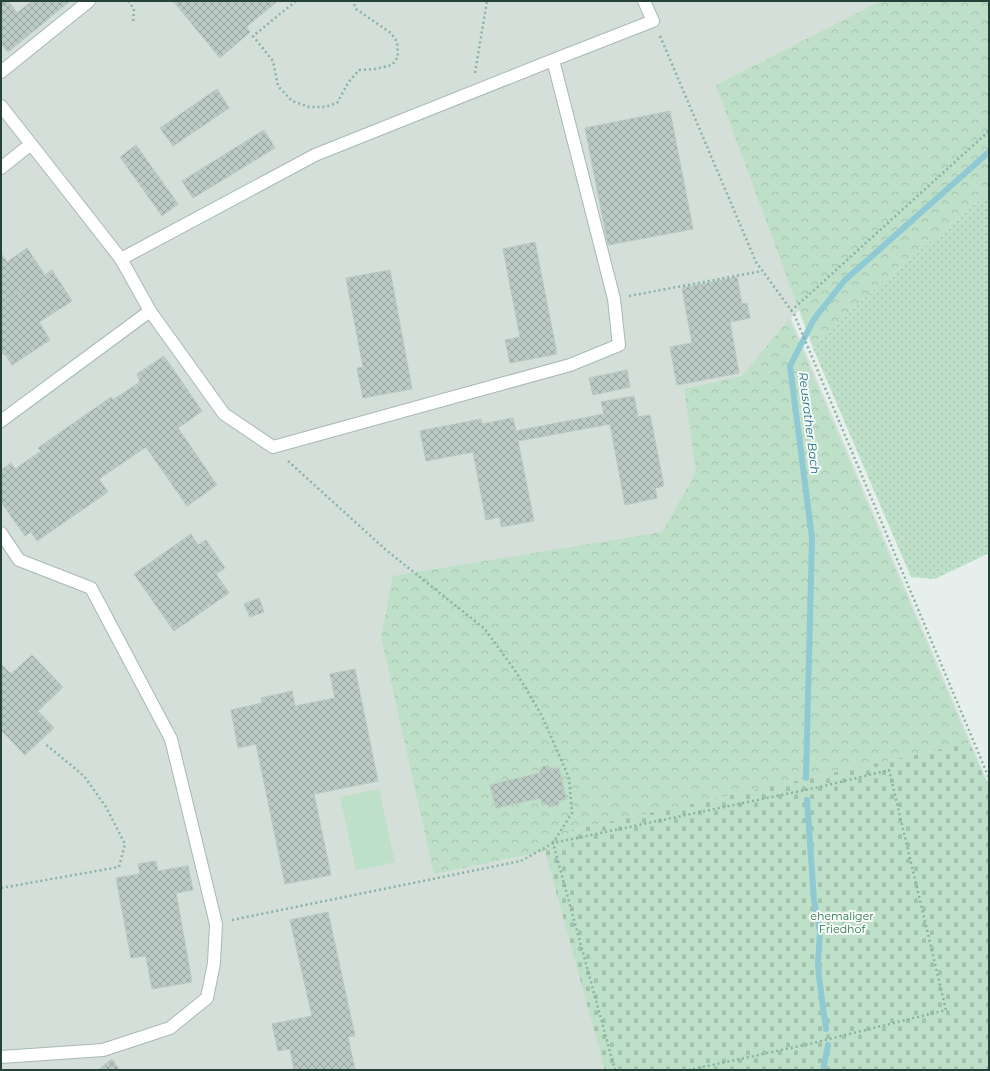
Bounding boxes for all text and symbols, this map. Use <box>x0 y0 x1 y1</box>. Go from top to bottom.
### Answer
water label: Reusrather Bach <box>796 371 823 475</box>
park label: ehemaliger Friedhof <box>810 909 874 936</box>

